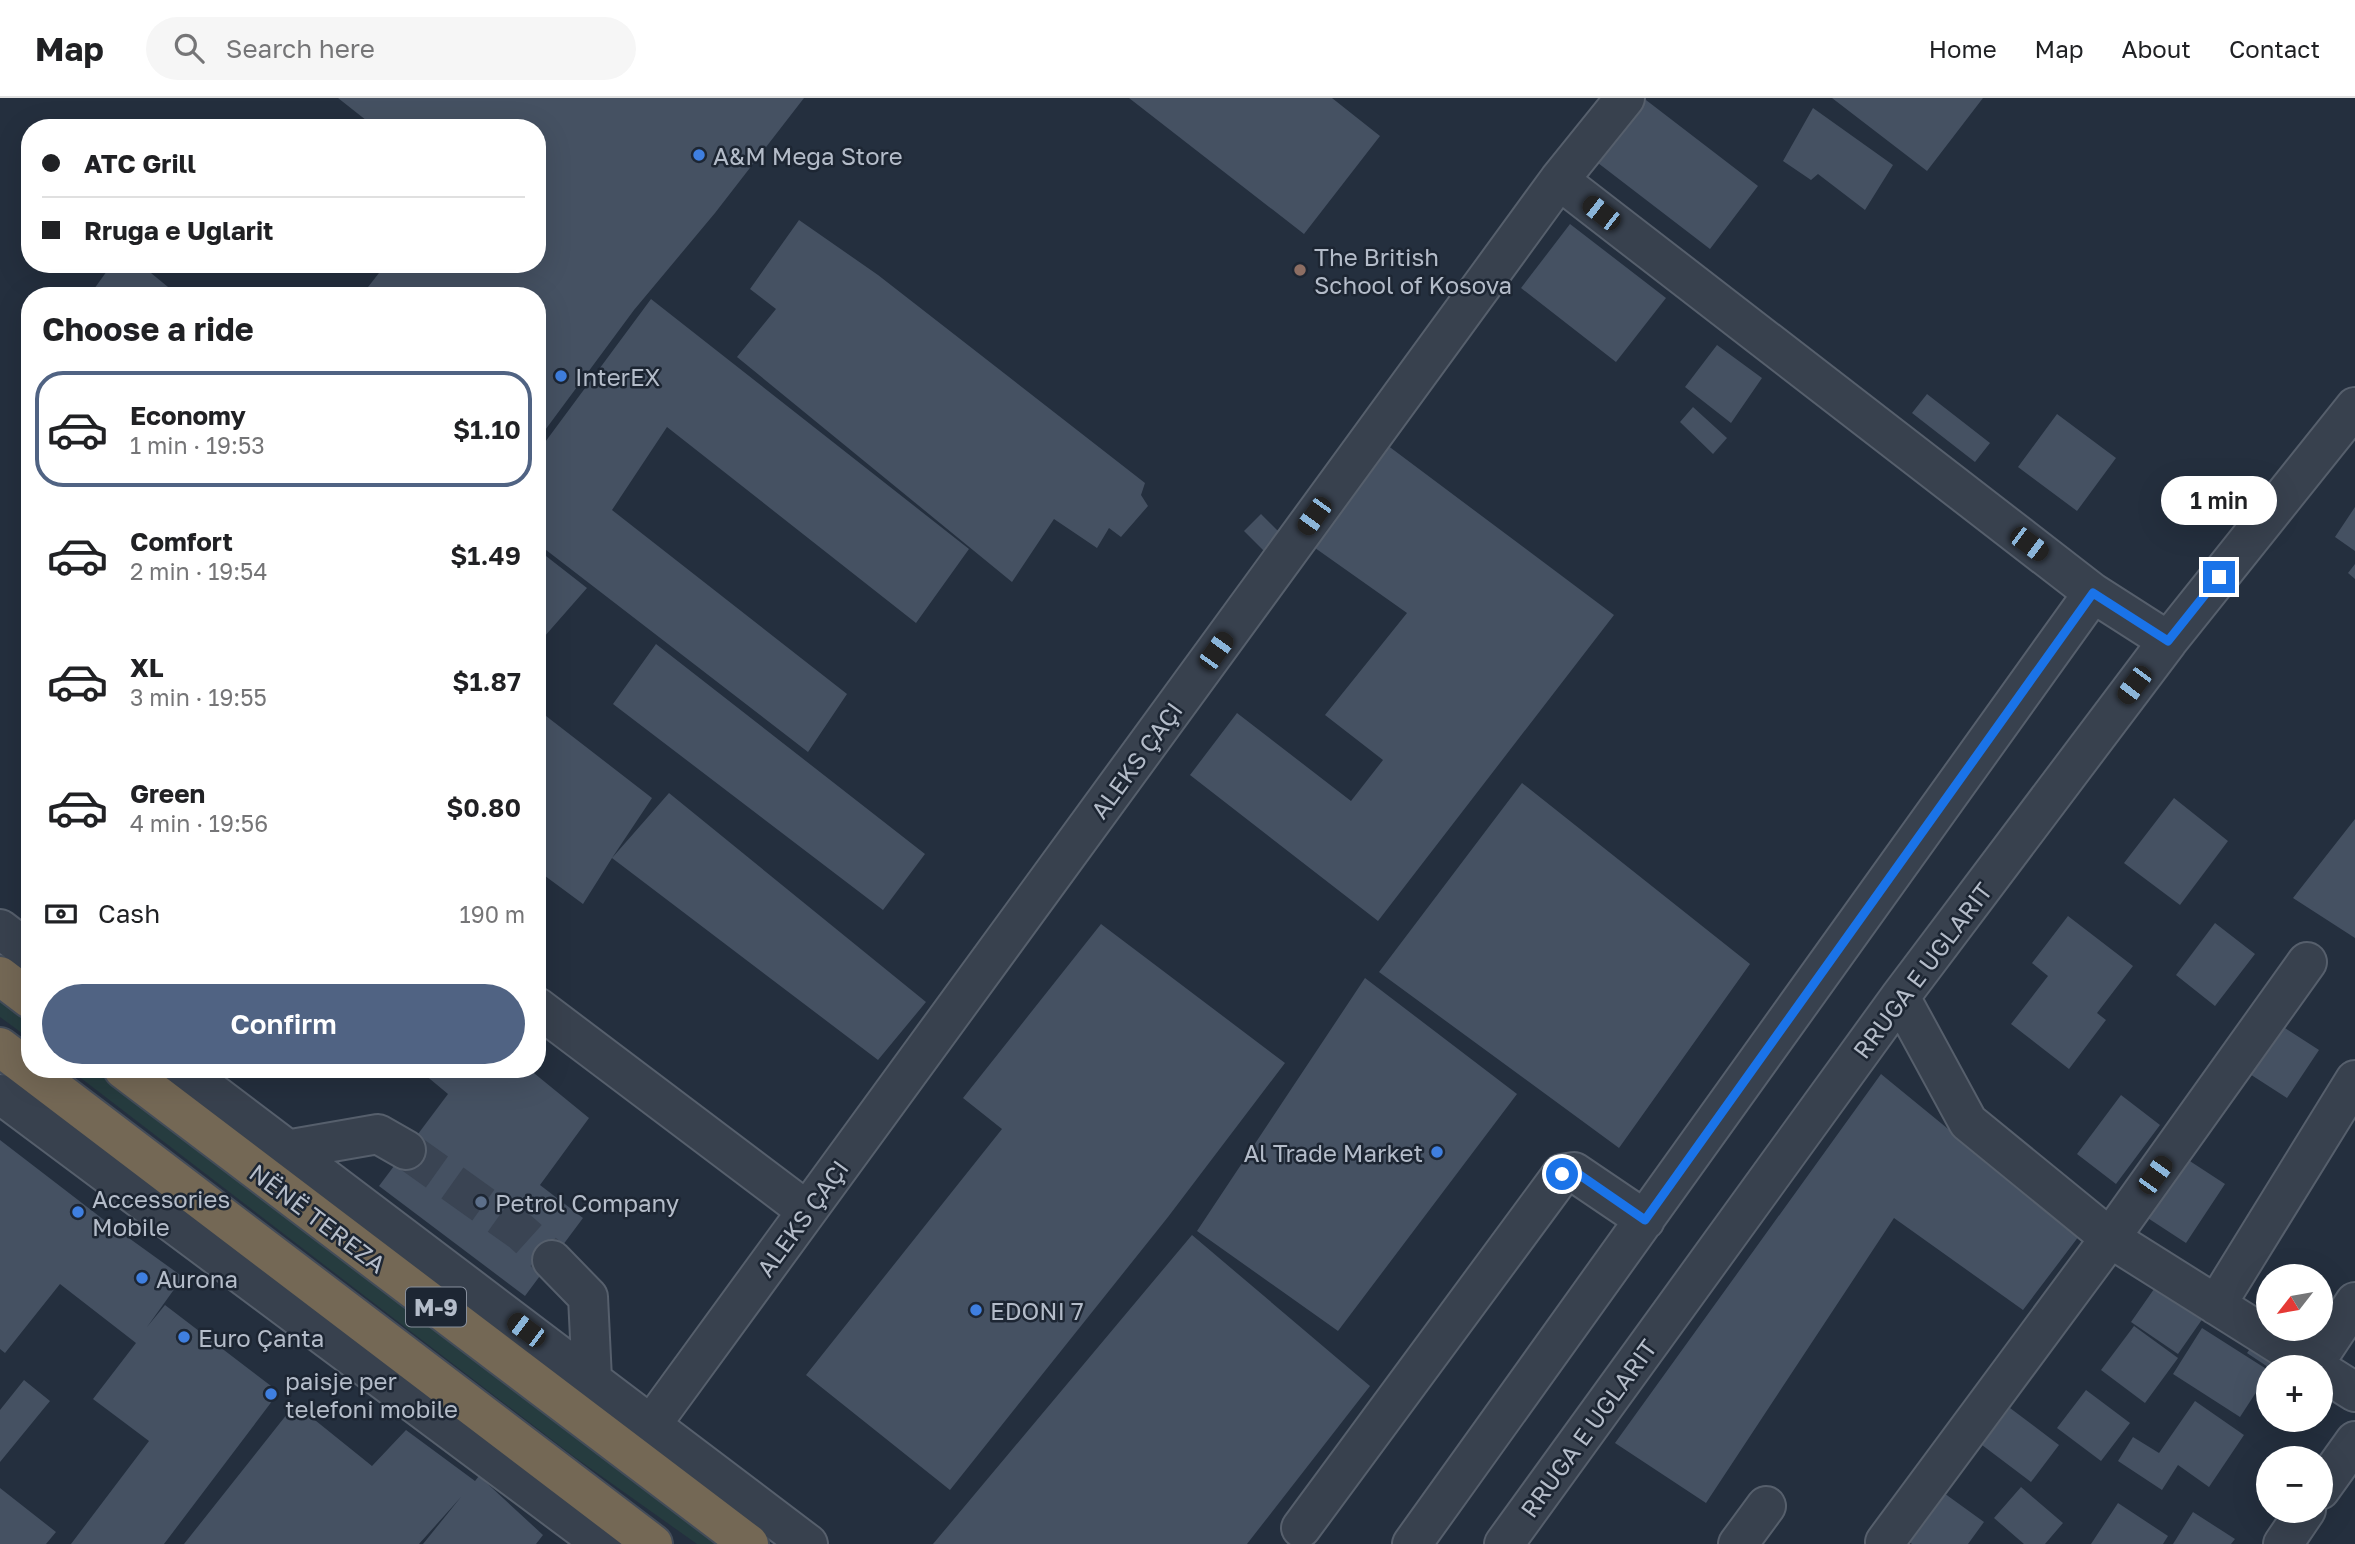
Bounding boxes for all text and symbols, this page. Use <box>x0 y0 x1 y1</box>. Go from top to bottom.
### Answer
search box <box>146 17 636 80</box>
text: Map <box>35 29 104 68</box>
icon: search <box>170 29 208 67</box>
text: Search here <box>226 33 375 64</box>
text: Home <box>1929 34 1997 63</box>
text: Map <box>2035 34 2084 63</box>
text: About <box>2122 34 2191 63</box>
text: Contact <box>2229 34 2320 63</box>
place label: A&M Mega Store <box>713 141 903 170</box>
marker: A&M Mega Store <box>691 147 707 163</box>
text: ATC Grill <box>84 148 196 179</box>
car <box>1578 192 1625 234</box>
text: Rruga e Uglarit <box>84 215 274 246</box>
place label: The British School of Kosova <box>1314 242 1512 299</box>
marker: The British School of Kosova <box>1292 262 1308 278</box>
text: Choose a ride <box>42 310 254 348</box>
place label: InterEX <box>575 362 661 391</box>
marker: InterEX <box>553 368 569 384</box>
icon: car <box>46 398 109 461</box>
text: Economy <box>130 400 246 431</box>
text: $1.10 <box>453 414 521 445</box>
text: 1 min · 19:53 <box>130 431 265 459</box>
callout: 1 min <box>2161 476 2277 524</box>
text: 1 min <box>2190 486 2248 514</box>
car <box>1294 493 1335 539</box>
car <box>2006 523 2053 565</box>
icon: car <box>46 524 109 587</box>
text: Comfort <box>130 526 233 557</box>
text: $1.49 <box>450 540 521 571</box>
text: 2 min · 19:54 <box>130 557 268 585</box>
route end <box>2203 561 2235 593</box>
car <box>1196 628 1237 674</box>
icon: car <box>46 650 109 713</box>
text: XL <box>130 652 164 683</box>
car <box>2113 662 2156 708</box>
text: $1.87 <box>452 666 521 697</box>
text: 3 min · 19:55 <box>130 683 267 711</box>
street label: ALEKS ÇAÇI <box>1084 696 1188 824</box>
icon: car <box>46 776 109 839</box>
text: Green <box>130 778 205 809</box>
text: $0.80 <box>446 792 521 823</box>
text: 4 min · 19:56 <box>130 809 268 837</box>
street label: RRUGA E UGLARIT <box>1846 876 1998 1064</box>
icon: cash <box>42 895 80 933</box>
text: Cash <box>98 898 160 929</box>
text: 190 m <box>460 900 525 928</box>
button: Confirm <box>42 984 525 1064</box>
place label: Al Trade Market <box>1243 1138 1423 1167</box>
marker: Al Trade Market <box>1429 1144 1445 1160</box>
car <box>2135 1152 2176 1198</box>
street label: ALEKS ÇAÇI <box>750 1154 854 1282</box>
street label: NËNË TEREZA <box>244 1157 392 1279</box>
route start <box>1546 1158 1578 1190</box>
place label: Accessories Mobile <box>92 1184 230 1241</box>
place label: Petrol Company <box>495 1188 679 1217</box>
marker: Petrol Company <box>473 1194 489 1210</box>
marker: Accessories Mobile <box>70 1204 86 1220</box>
place label: Aurona <box>156 1264 238 1293</box>
north arrow <box>2256 1264 2333 1340</box>
map controls <box>2256 1264 2333 1523</box>
marker: Aurona <box>134 1270 150 1286</box>
road number: M-9 <box>406 1288 466 1326</box>
place label: EDONI 7 <box>990 1296 1084 1325</box>
marker: EDONI 7 <box>968 1302 984 1318</box>
car <box>503 1309 550 1351</box>
place label: Euro Çanta <box>198 1323 324 1352</box>
marker: Euro Çanta <box>176 1329 192 1345</box>
street label: RRUGA E UGLARIT <box>1514 1333 1662 1523</box>
button: + <box>2256 1355 2333 1432</box>
place label: paisje per telefoni mobile <box>285 1366 458 1423</box>
marker: paisje per telefoni mobile <box>263 1386 279 1402</box>
button: − <box>2256 1446 2333 1523</box>

